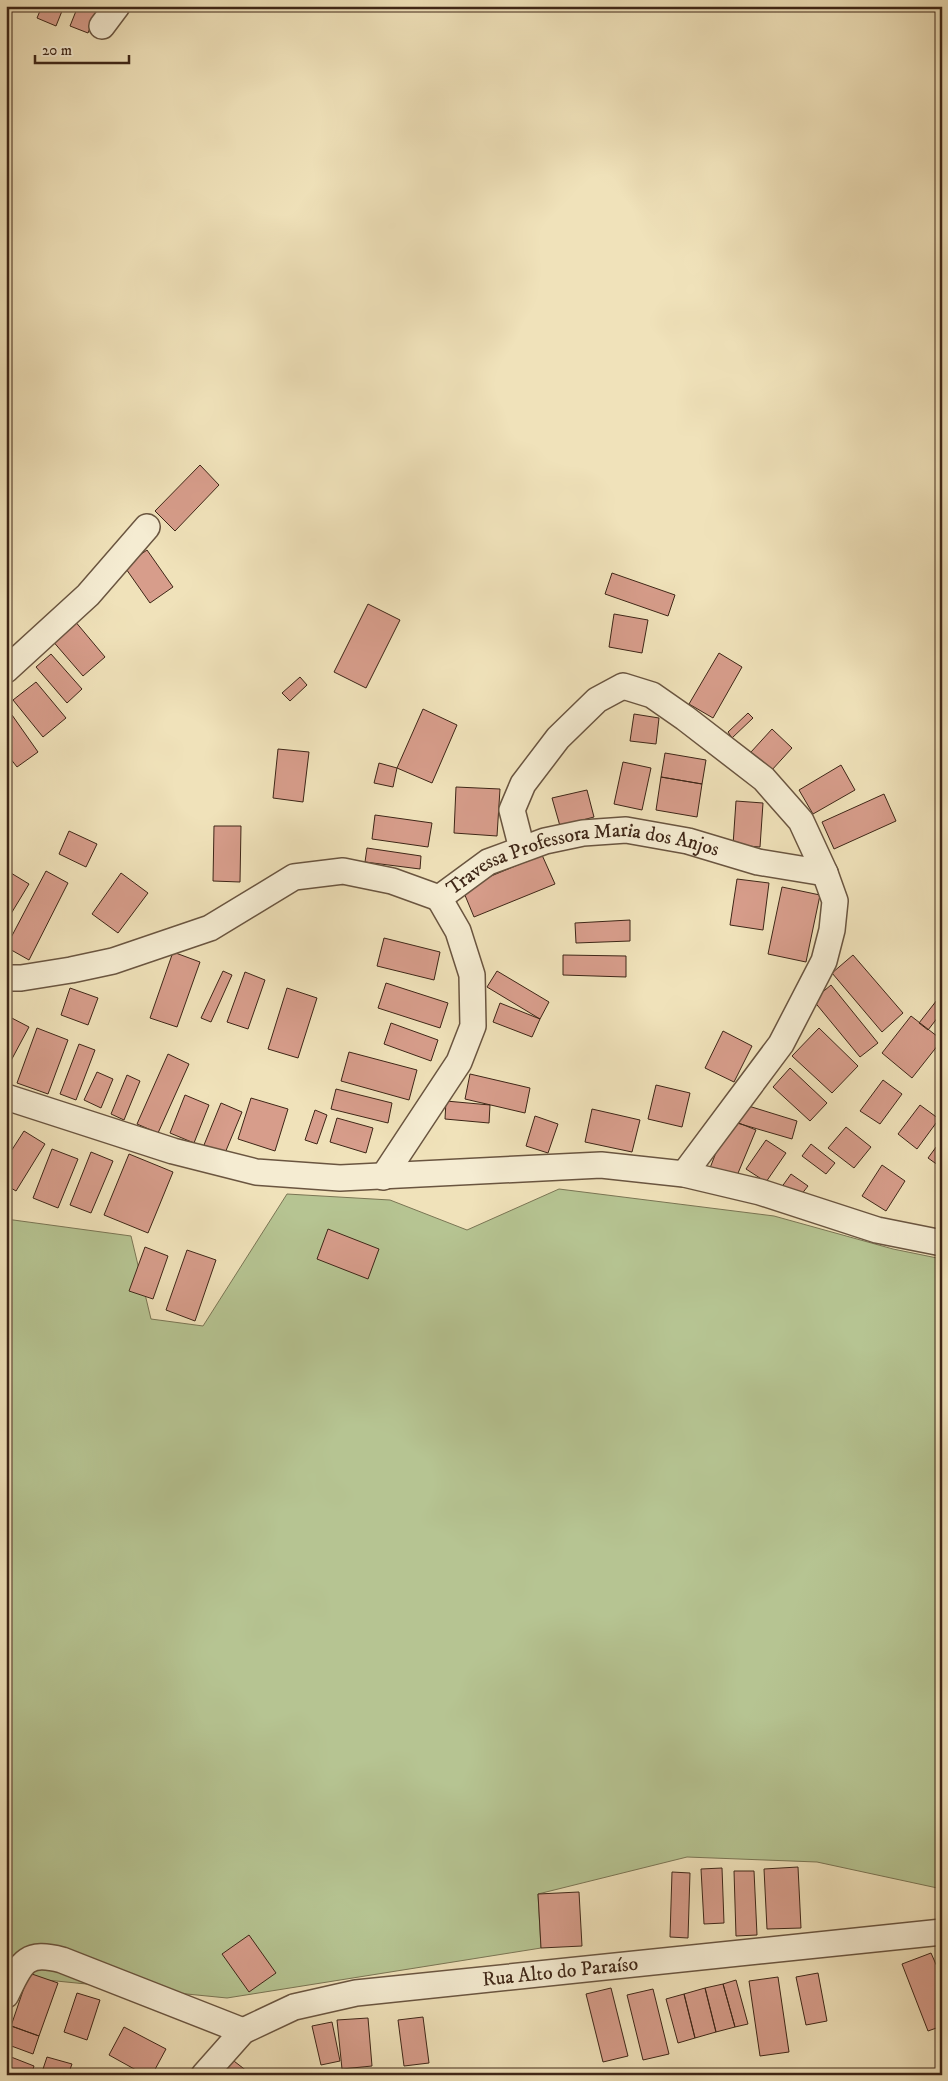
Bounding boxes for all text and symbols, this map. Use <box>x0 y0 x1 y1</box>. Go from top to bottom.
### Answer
scale bar <box>35 32 129 64</box>
text: 20 m <box>42 41 72 60</box>
street label: Travessa Professora Maria dos Anjos <box>441 817 723 901</box>
street label: Rua Alto do Paraíso <box>481 1951 639 1992</box>

